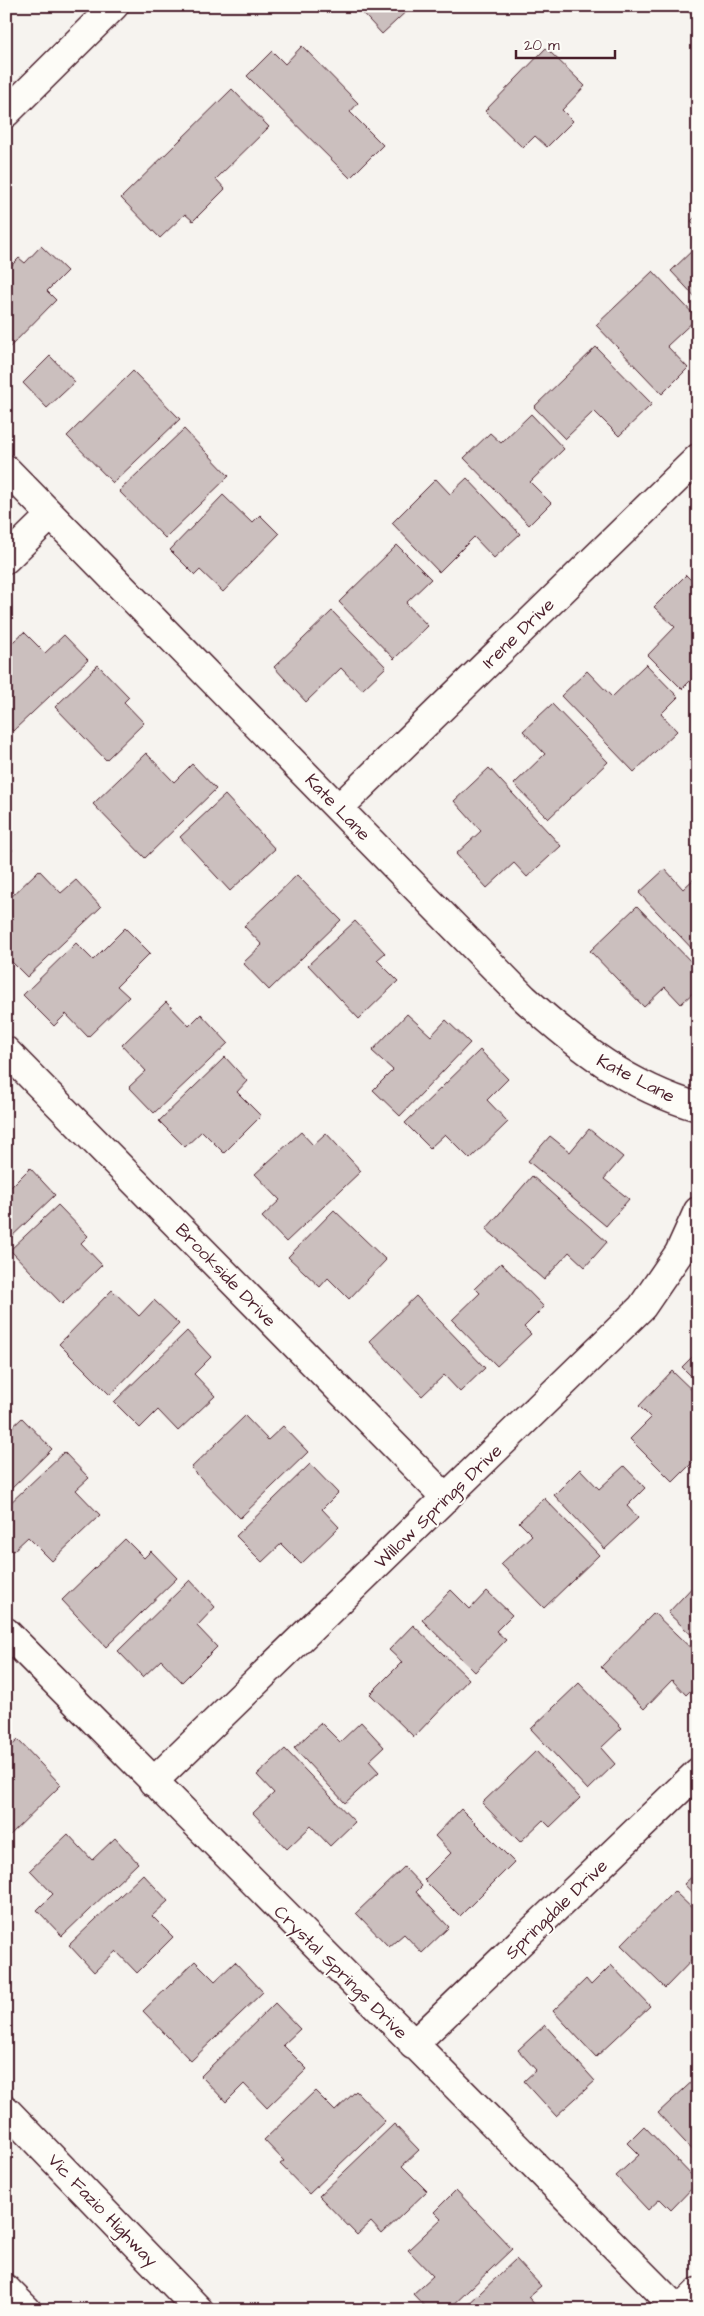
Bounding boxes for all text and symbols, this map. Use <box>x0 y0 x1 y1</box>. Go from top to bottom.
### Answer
scale bar <box>516 28 615 60</box>
text: 20 m <box>524 35 560 56</box>
street label: Irene Drive <box>477 592 560 674</box>
street label: Kate Lane <box>299 768 376 847</box>
street label: Kate Lane <box>592 1048 679 1109</box>
street label: Brookside Drive <box>170 1218 282 1333</box>
street label: Willow Springs Drive <box>369 1438 509 1575</box>
street label: Springdale Drive <box>499 1854 614 1966</box>
street label: Crystal Springs Drive <box>267 1900 413 2046</box>
street label: Vic Fazio Highway <box>41 2148 163 2273</box>

